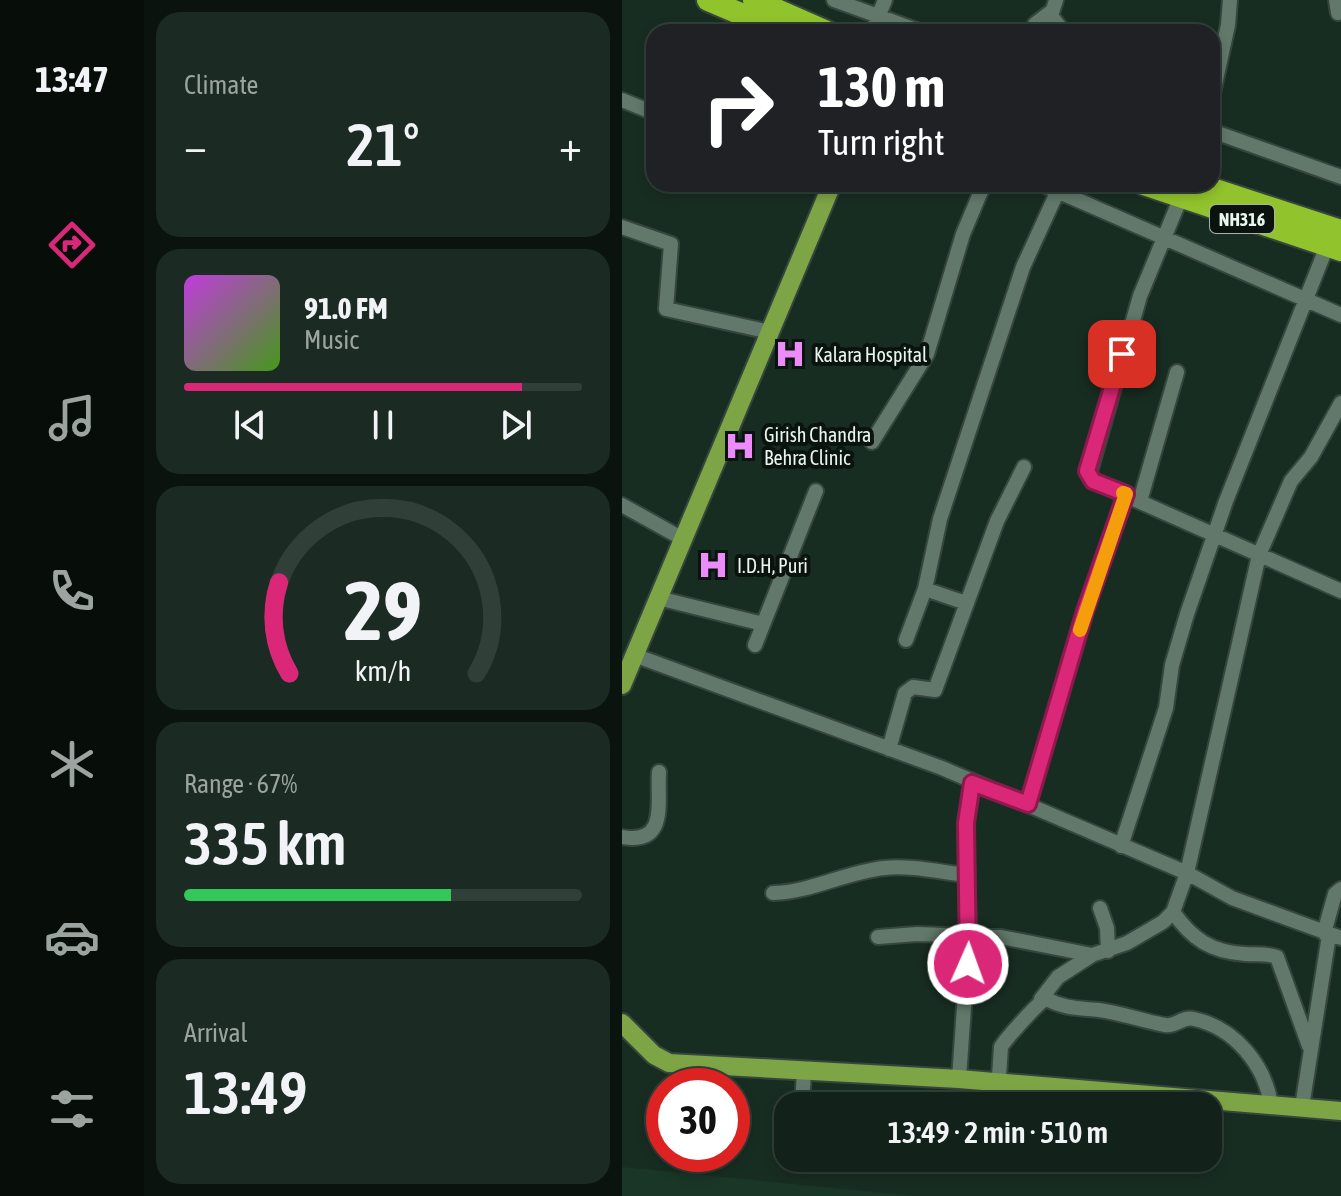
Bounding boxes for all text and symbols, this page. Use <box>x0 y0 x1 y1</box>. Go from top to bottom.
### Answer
text: 130 m <box>818 55 945 119</box>
icon: right <box>686 56 790 160</box>
text: 13:47 <box>35 58 109 100</box>
text: Climate <box>184 70 258 100</box>
text: 21° <box>347 110 419 179</box>
text: − <box>184 120 207 170</box>
text: + <box>559 120 582 170</box>
text: Turn right <box>818 121 945 163</box>
road number: NH316 <box>1210 205 1274 233</box>
icon: directions <box>44 217 100 273</box>
text: 91.0 FM <box>304 291 388 325</box>
pin <box>1088 320 1156 388</box>
text: Music <box>304 325 359 355</box>
icon: arrive <box>1100 332 1144 376</box>
hospital icon: Kalara Hospital <box>773 337 807 371</box>
place label: Kalara Hospital <box>814 343 928 366</box>
icon: music <box>44 390 100 446</box>
icon: previous <box>228 403 272 447</box>
icon: pause <box>361 403 405 447</box>
icon: next <box>494 403 538 447</box>
place label: Girish Chandra Behra Clinic <box>764 423 871 469</box>
hospital icon: Girish Chandra Behra Clinic <box>723 429 757 463</box>
hospital icon: I.D.H, Puri <box>696 548 730 582</box>
place label: I.D.H, Puri <box>737 554 808 577</box>
text: 29 <box>344 562 422 658</box>
icon: phone <box>44 563 100 619</box>
text: km/h <box>355 654 411 687</box>
icon: climate <box>44 736 100 792</box>
text: Range · 67% <box>184 769 297 799</box>
text: 335 km <box>184 809 346 878</box>
icon: car <box>44 909 100 965</box>
position arrow <box>926 922 1010 1006</box>
text: Arrival <box>184 1018 248 1048</box>
text: 13:49 <box>184 1058 307 1127</box>
speed limit sign: 30 <box>646 1068 750 1172</box>
icon: filters <box>44 1081 100 1137</box>
text: 13:49 · 2 min · 510 m <box>888 1115 1108 1149</box>

